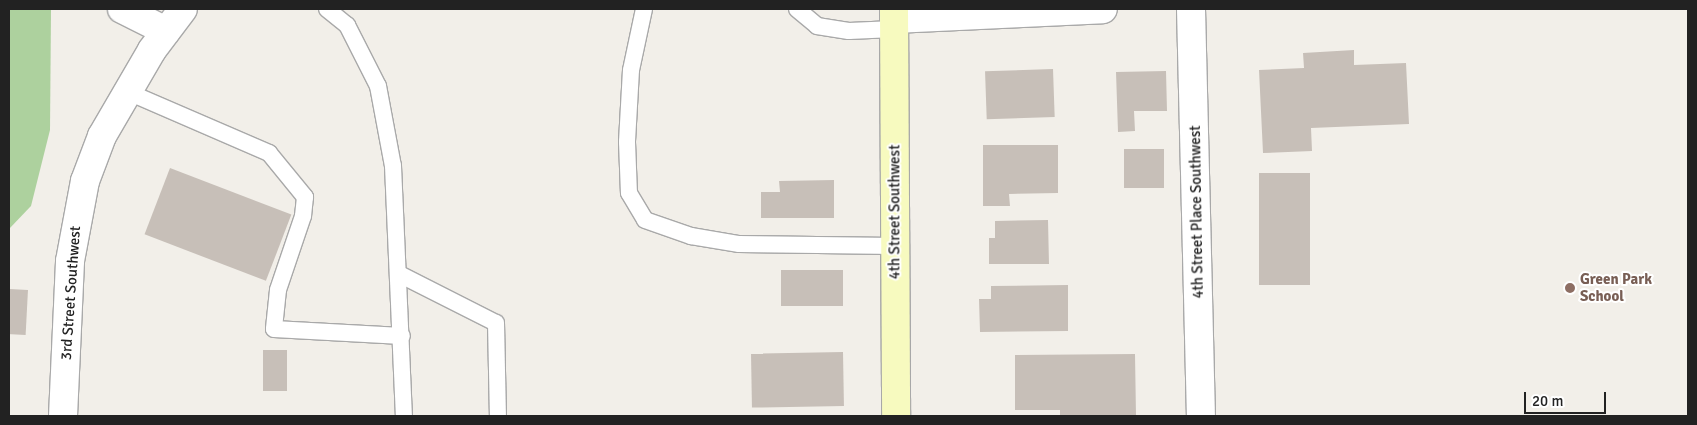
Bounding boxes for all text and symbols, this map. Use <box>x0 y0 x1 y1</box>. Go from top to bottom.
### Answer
street label: 4th Street Place Southwest <box>1186 125 1208 299</box>
street label: 4th Street Southwest <box>886 145 904 279</box>
street label: 3rd Street Southwest <box>57 225 85 361</box>
place label: Green Park School <box>1580 270 1652 305</box>
marker: Green Park School <box>1564 282 1576 294</box>
scale bar <box>1527 382 1610 414</box>
text: 20 m <box>1532 392 1563 410</box>

